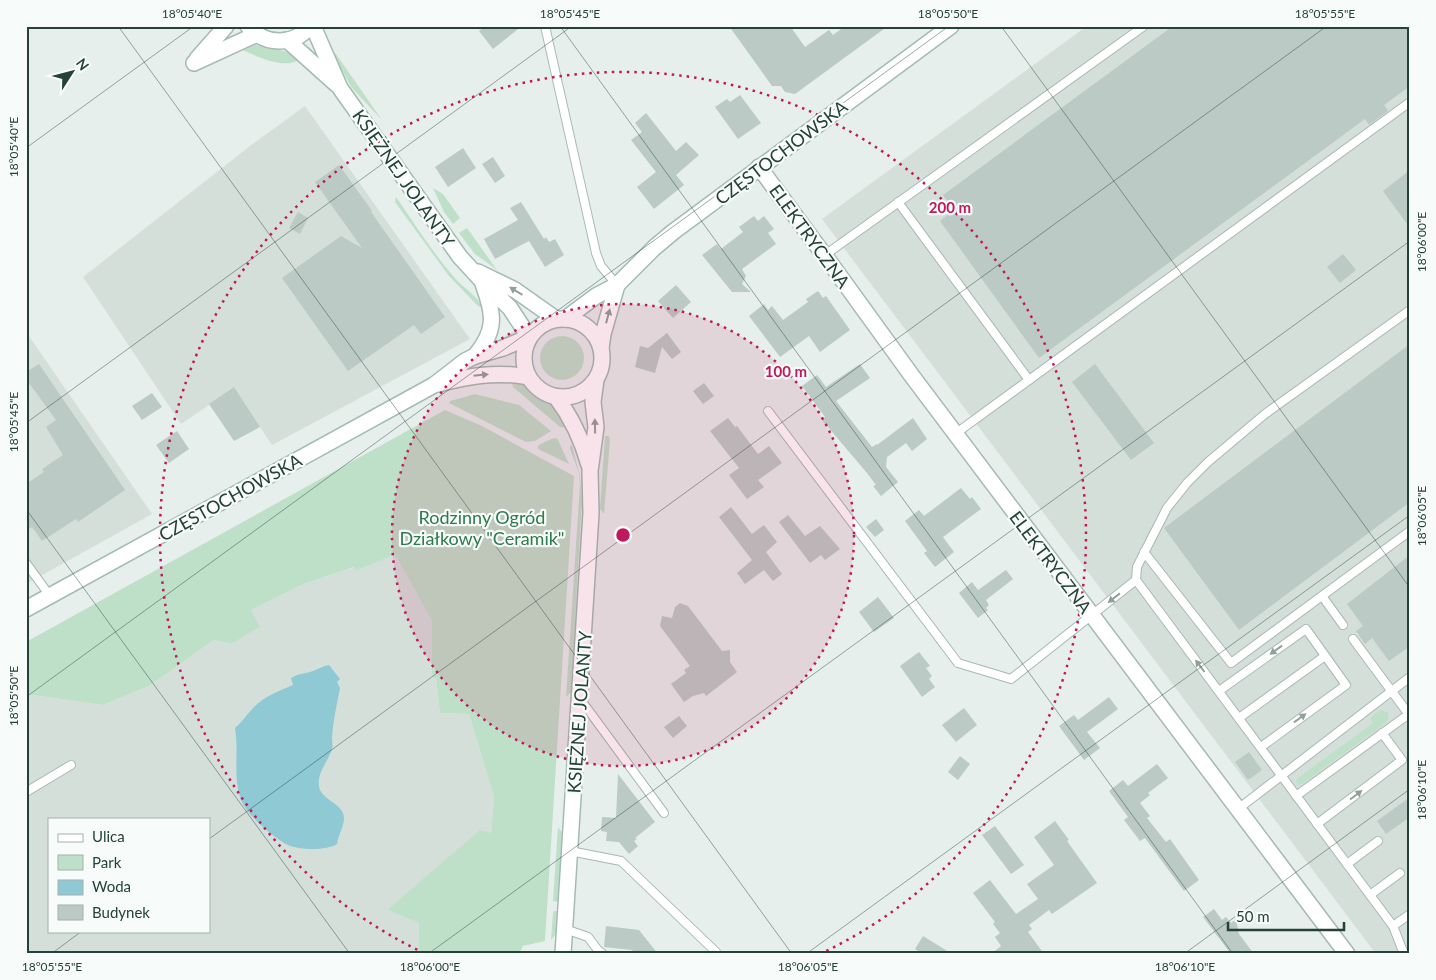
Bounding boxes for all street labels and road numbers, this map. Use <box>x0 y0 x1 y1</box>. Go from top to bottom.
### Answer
street label: CZĘSTOCHOWSKA <box>711 95 852 209</box>
street label: KSIĘŻNEJ JOLANTY <box>348 105 460 252</box>
street label: ELEKTRYCZNA <box>765 180 855 293</box>
street label: CZĘSTOCHOWSKA <box>155 448 306 545</box>
street label: ELEKTRYCZNA <box>1005 506 1097 618</box>
street label: KSIĘŻNEJ JOLANTY <box>562 629 596 794</box>

